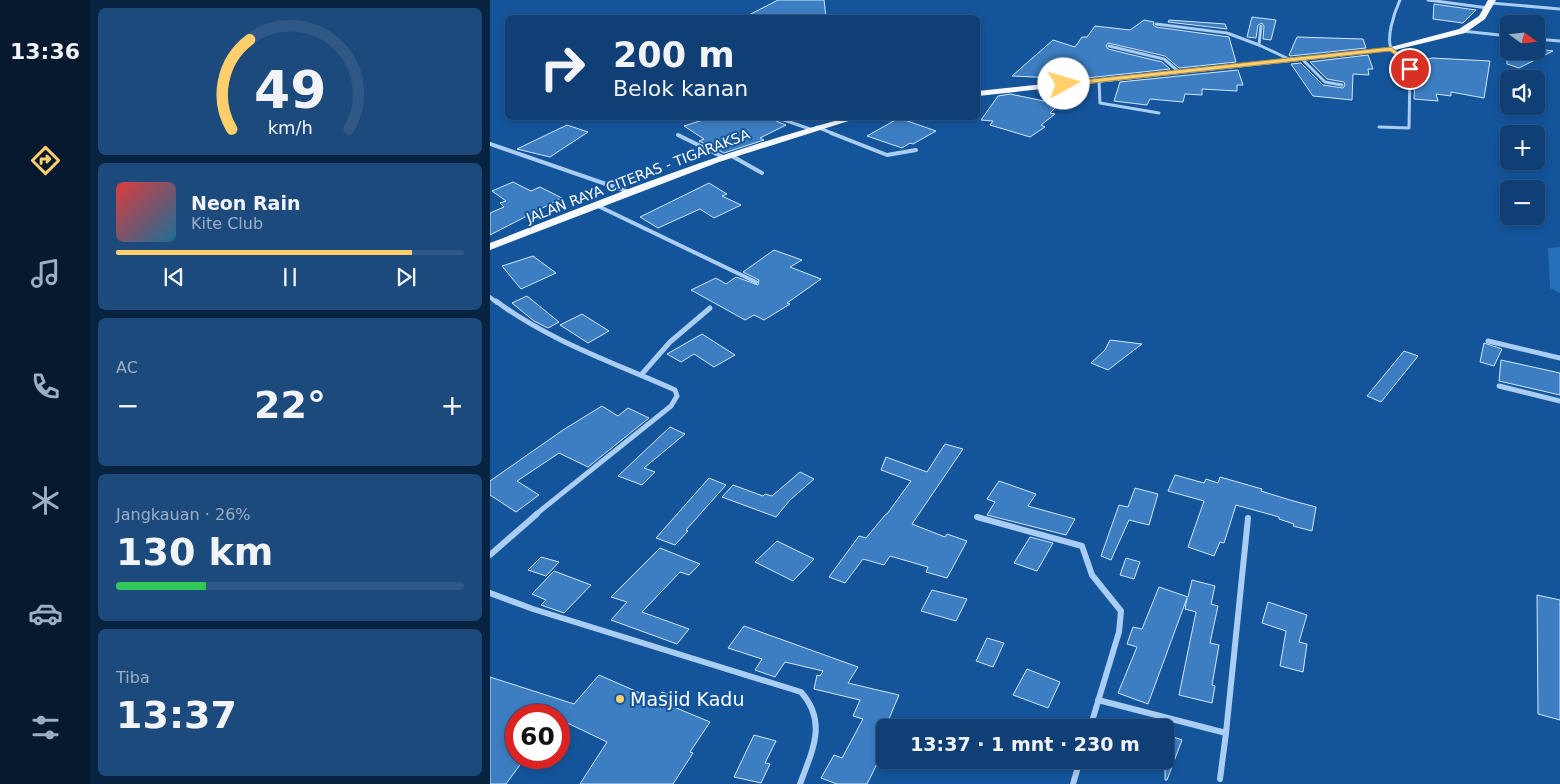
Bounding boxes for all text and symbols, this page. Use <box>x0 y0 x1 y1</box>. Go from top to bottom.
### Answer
north arrow <box>1500 15 1545 60</box>
map controls <box>1500 15 1545 225</box>
icon: right <box>530 35 595 100</box>
text: 200 m <box>613 35 735 75</box>
text: 13:36 <box>10 39 80 64</box>
pin <box>1389 48 1431 90</box>
icon: arrive <box>1396 55 1424 83</box>
position arrow <box>1037 57 1089 109</box>
text: 49 <box>254 60 326 120</box>
button: sound <box>1500 70 1545 115</box>
text: Belok kanan <box>613 76 748 101</box>
text: km/h <box>267 117 313 138</box>
button: + <box>1500 125 1545 170</box>
street label: JALAN RAYA CITERAS - TIGARAKSA <box>523 126 752 226</box>
icon: directions <box>28 143 63 178</box>
button: − <box>1500 180 1545 225</box>
text: Neon Rain <box>191 192 300 214</box>
text: Kite Club <box>191 214 263 233</box>
icon: music <box>28 256 63 291</box>
icon: previous <box>160 263 188 291</box>
icon: pause <box>276 263 304 291</box>
icon: next <box>392 263 420 291</box>
text: AC <box>116 358 138 377</box>
icon: phone <box>28 369 63 404</box>
text: 22° <box>254 383 326 427</box>
text: − <box>116 389 139 422</box>
text: + <box>441 389 464 422</box>
icon: climate <box>28 483 63 518</box>
text: Jangkauan · 26% <box>116 505 251 524</box>
text: 130 km <box>116 530 273 574</box>
icon: car <box>28 596 63 631</box>
text: Tiba <box>116 668 150 687</box>
place label: Masjid Kadu <box>630 688 744 710</box>
text: 13:37 <box>116 693 237 737</box>
marker: Masjid Kadu <box>614 693 626 705</box>
speed limit sign: 60 <box>505 704 570 769</box>
icon: filters <box>28 710 63 745</box>
text: 13:37 · 1 mnt · 230 m <box>910 733 1140 755</box>

